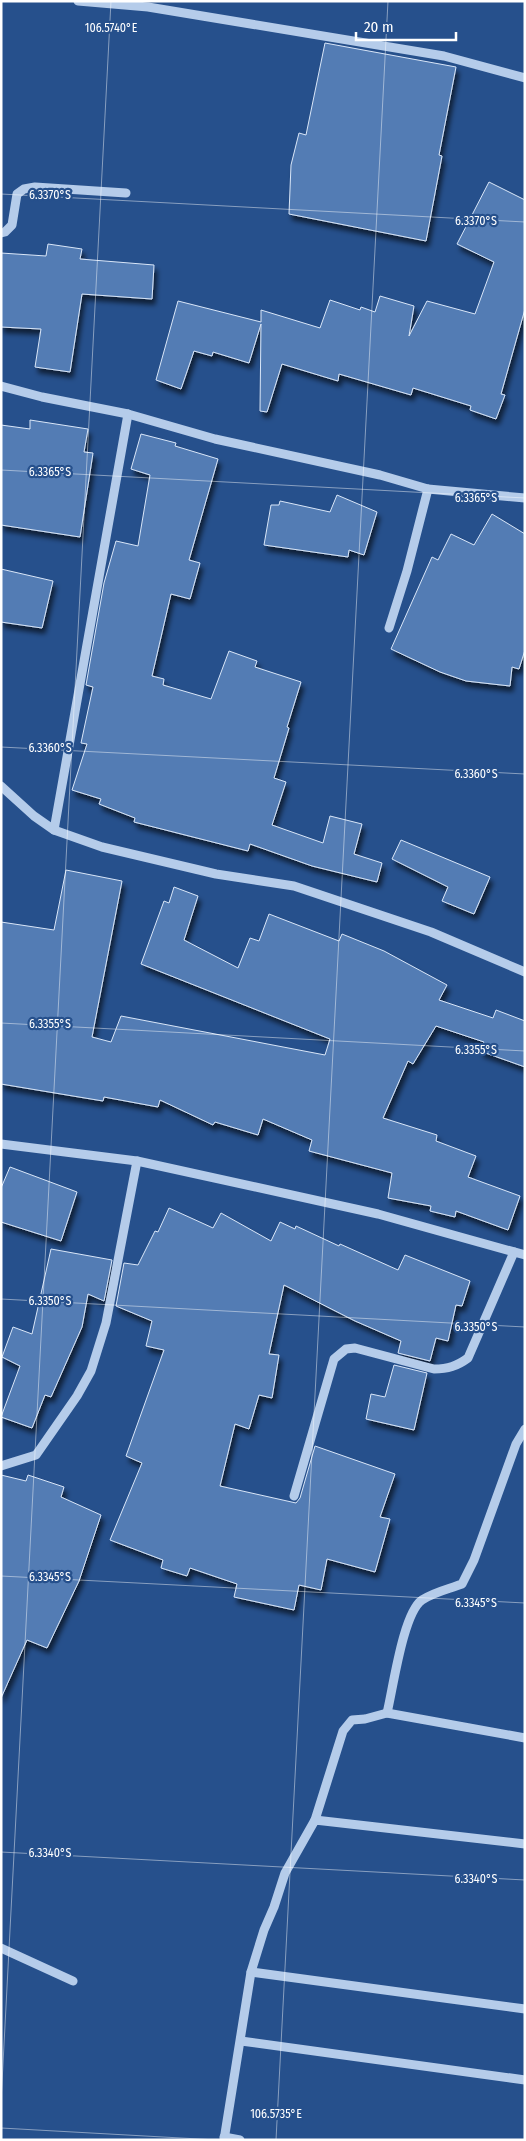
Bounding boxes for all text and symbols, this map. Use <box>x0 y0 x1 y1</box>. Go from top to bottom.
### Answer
scale bar <box>356 10 456 42</box>
text: 20 m <box>364 18 394 36</box>
text: 106.5740°E <box>85 21 138 35</box>
text: 6.3370°S <box>29 188 71 202</box>
text: 6.3370°S <box>455 214 497 228</box>
text: 6.3365°S <box>29 465 71 479</box>
text: 6.3365°S <box>455 491 497 505</box>
text: 6.3360°S <box>28 741 72 755</box>
text: 6.3360°S <box>454 767 498 781</box>
text: 6.3355°S <box>29 1017 71 1031</box>
text: 6.3355°S <box>455 1043 497 1057</box>
text: 6.3350°S <box>29 1294 71 1308</box>
text: 6.3350°S <box>455 1320 497 1334</box>
text: 6.3345°S <box>29 1570 71 1584</box>
text: 6.3345°S <box>455 1596 497 1610</box>
text: 6.3340°S <box>28 1846 72 1860</box>
text: 6.3340°S <box>454 1872 498 1886</box>
text: 106.5735°E <box>250 2107 302 2121</box>

